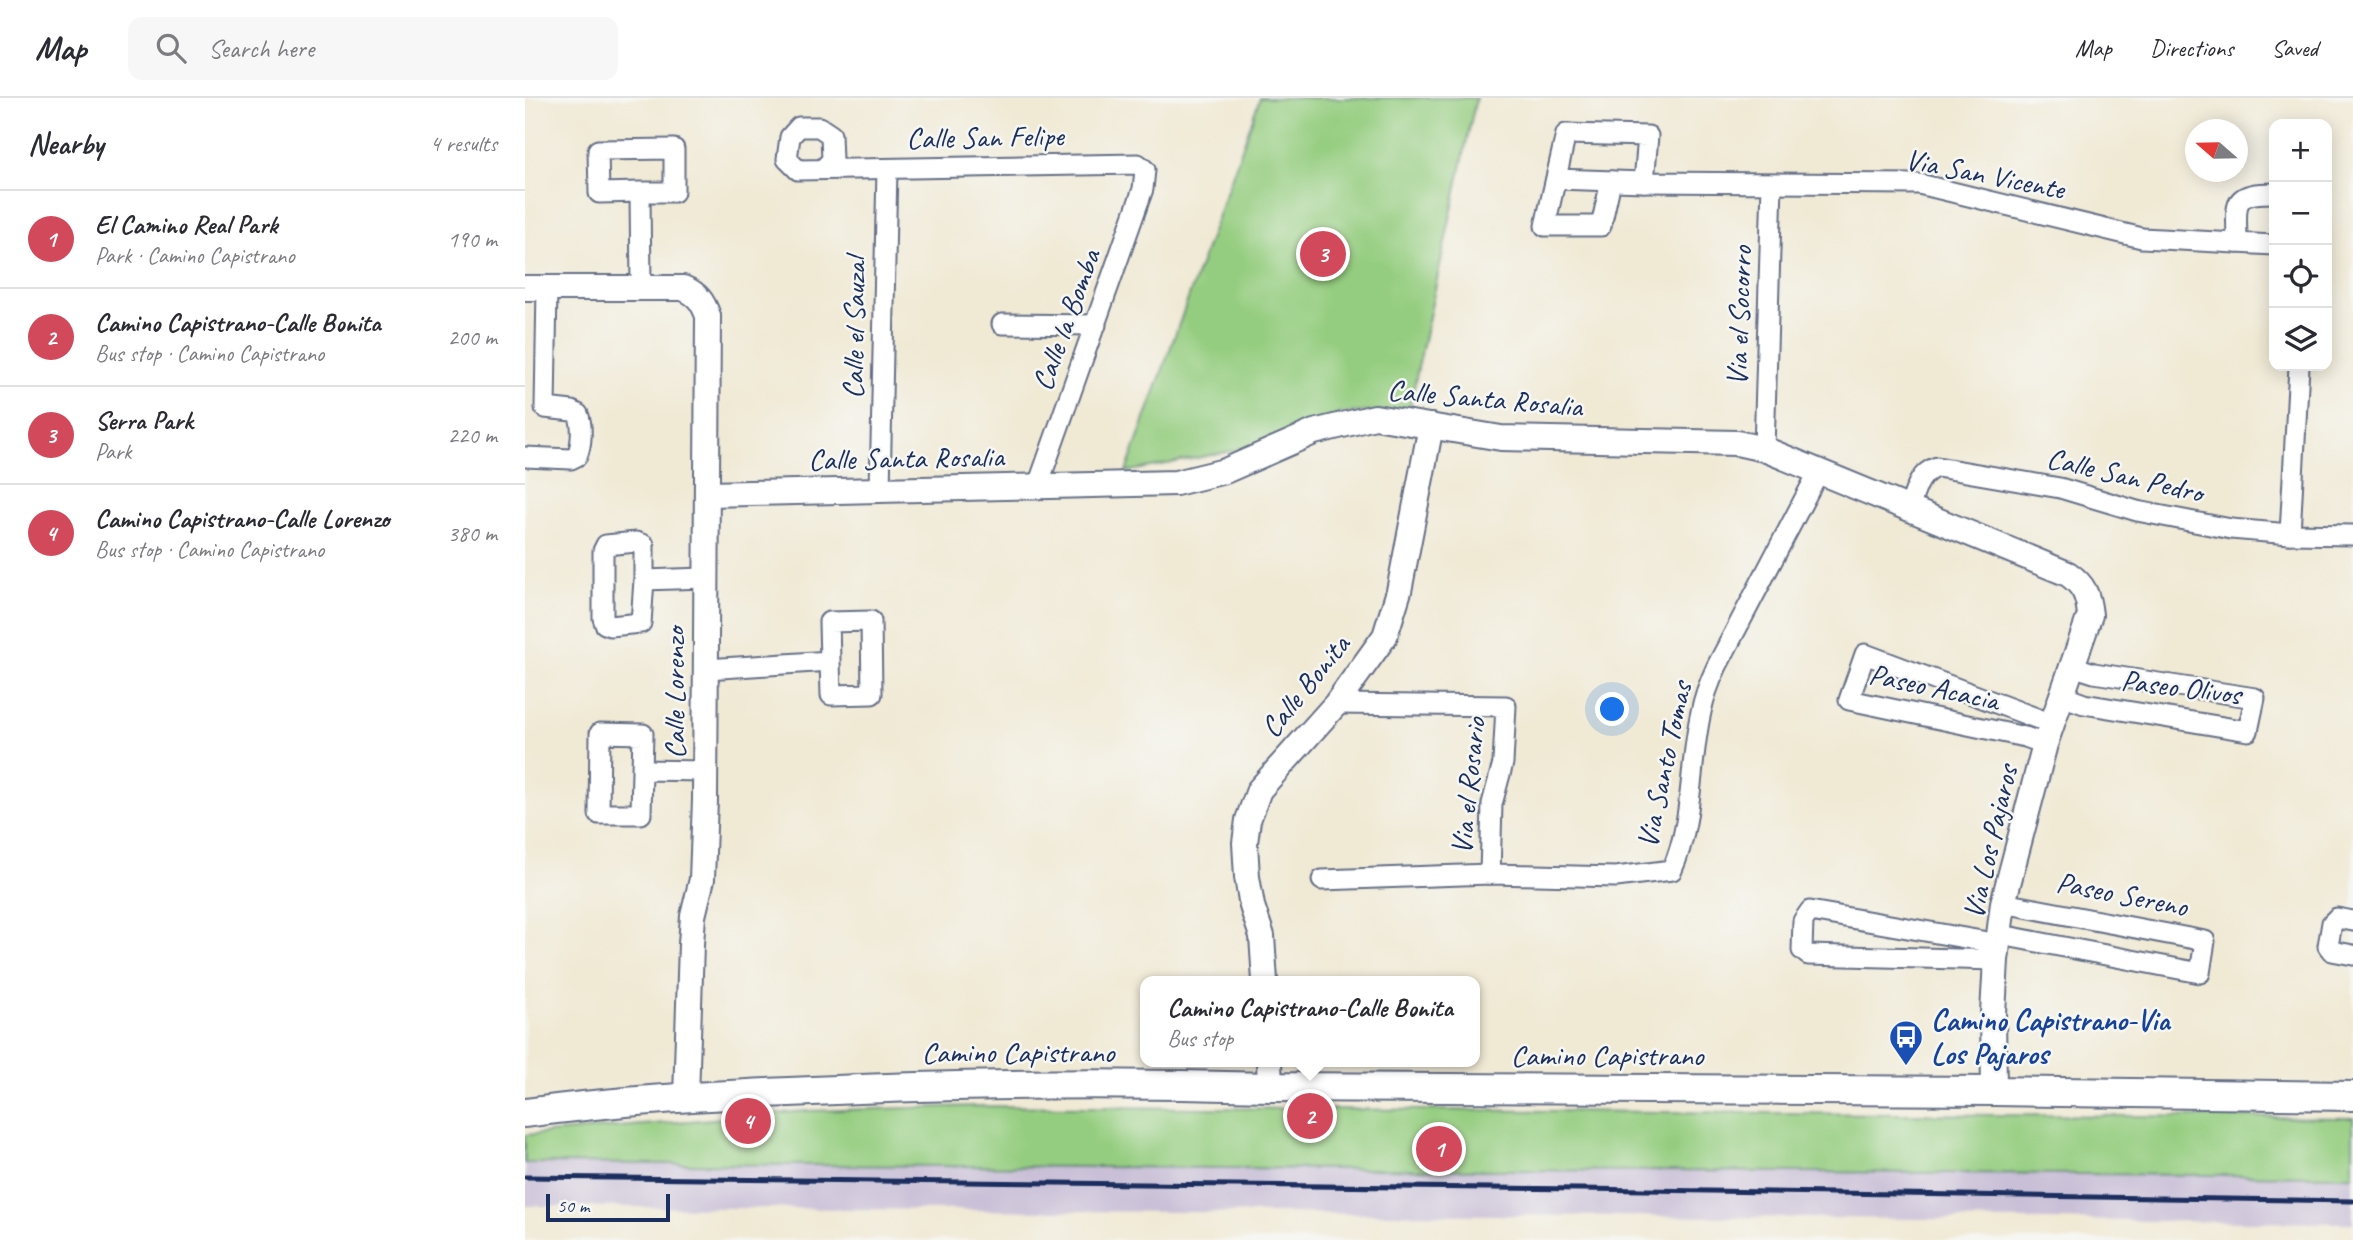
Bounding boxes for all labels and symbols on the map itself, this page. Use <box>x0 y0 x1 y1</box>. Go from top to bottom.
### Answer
street label: Calle San Felipe <box>906 117 1066 157</box>
north arrow <box>2185 119 2248 182</box>
street label: Via San Vicente <box>1902 140 2070 208</box>
pin: 3 <box>1300 228 1346 280</box>
street label: Calle la Bomba <box>1023 243 1110 396</box>
street label: Via el Socorro <box>1718 244 1760 387</box>
street label: Calle el Sauzal <box>834 252 874 399</box>
street label: Calle Santa Rosalia <box>1386 371 1586 426</box>
street label: Calle Santa Rosalia <box>808 437 1006 479</box>
street label: Calle San Pedro <box>2043 439 2210 512</box>
street label: Calle Lorenzo <box>655 624 693 759</box>
street label: Calle Bonita <box>1252 625 1359 745</box>
street label: Paseo Acacia <box>1866 655 2005 720</box>
street label: Paseo Olivos <box>2119 661 2246 714</box>
street label: Via Santo Tomas <box>1628 676 1701 851</box>
your location <box>1595 692 1629 726</box>
street label: Via el Rosario <box>1442 714 1494 856</box>
street label: Via Los Pajaros <box>1954 759 2027 923</box>
street label: Paseo Sereno <box>2053 863 2192 926</box>
place label: Camino Capistrano-Via Los Pajaros <box>1931 1001 2172 1073</box>
bus stop icon: Camino Capistrano-Via Los Pajaros <box>1887 1018 1925 1067</box>
street label: Camino Capistrano <box>922 1033 1116 1071</box>
street label: Camino Capistrano <box>1511 1036 1705 1074</box>
pin: 2 <box>1287 1090 1333 1142</box>
pin: 4 <box>725 1095 771 1147</box>
pin: 1 <box>1416 1123 1462 1175</box>
scale bar <box>546 1191 670 1223</box>

